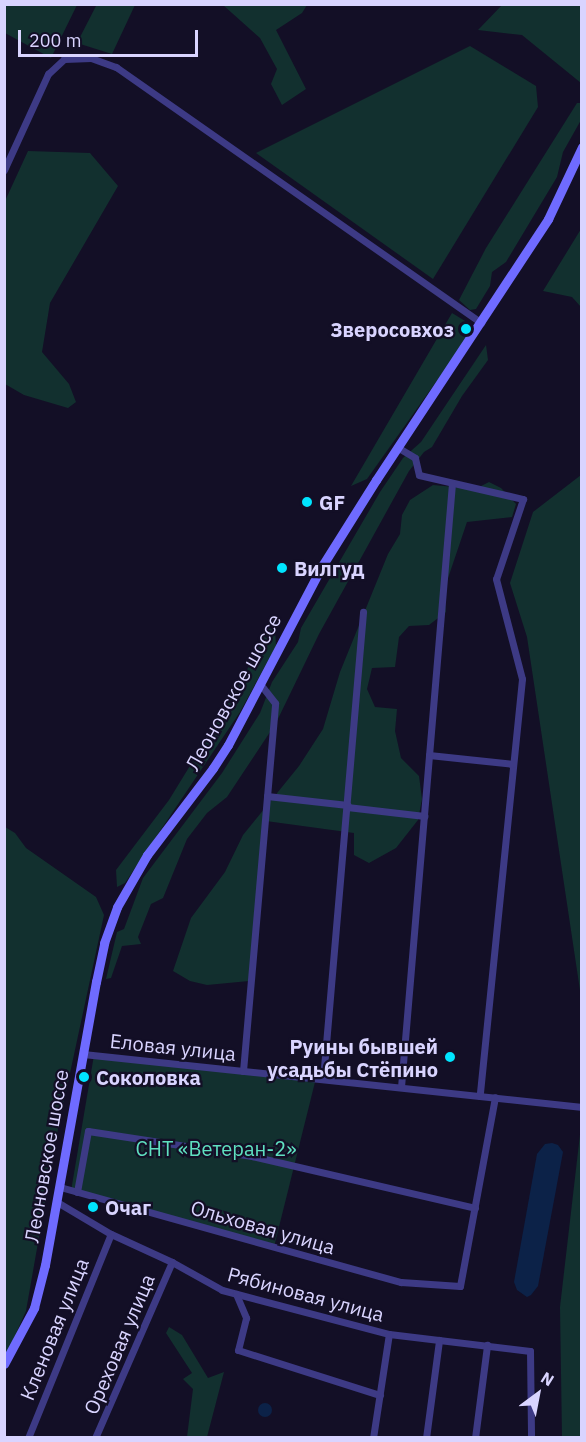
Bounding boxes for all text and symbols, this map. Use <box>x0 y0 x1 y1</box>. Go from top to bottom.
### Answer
scale bar <box>21 18 201 56</box>
text: 200 m <box>29 29 81 52</box>
place label: Зверосовхоз <box>330 317 454 341</box>
marker: Зверосовхоз <box>459 322 473 336</box>
place label: GF <box>319 490 345 514</box>
marker: GF <box>300 495 314 509</box>
place label: Вилгуд <box>294 556 364 580</box>
marker: Вилгуд <box>275 561 289 575</box>
street label: Леоновское шоссе <box>180 609 286 775</box>
street label: Еловая улица <box>109 1028 237 1066</box>
place label: Руины бывшей усадьбы Стёпино <box>267 1034 438 1081</box>
marker: Руины бывшей усадьбы Стёпино <box>443 1050 457 1064</box>
place label: Соколовка <box>96 1065 201 1089</box>
street label: Леоновское шоссе <box>19 1067 73 1245</box>
marker: Соколовка <box>77 1070 91 1084</box>
park label: СНТ «Ветеран-2» <box>135 1136 297 1160</box>
place label: Очаг <box>105 1195 151 1219</box>
street label: Ольховая улица <box>188 1195 338 1259</box>
marker: Очаг <box>86 1200 100 1214</box>
street label: Кленовая улица <box>15 1254 93 1404</box>
street label: Рябиновая улица <box>225 1262 387 1326</box>
street label: Ореховая улица <box>79 1270 159 1418</box>
north arrow <box>508 1364 568 1424</box>
text: N <box>537 1367 558 1390</box>

